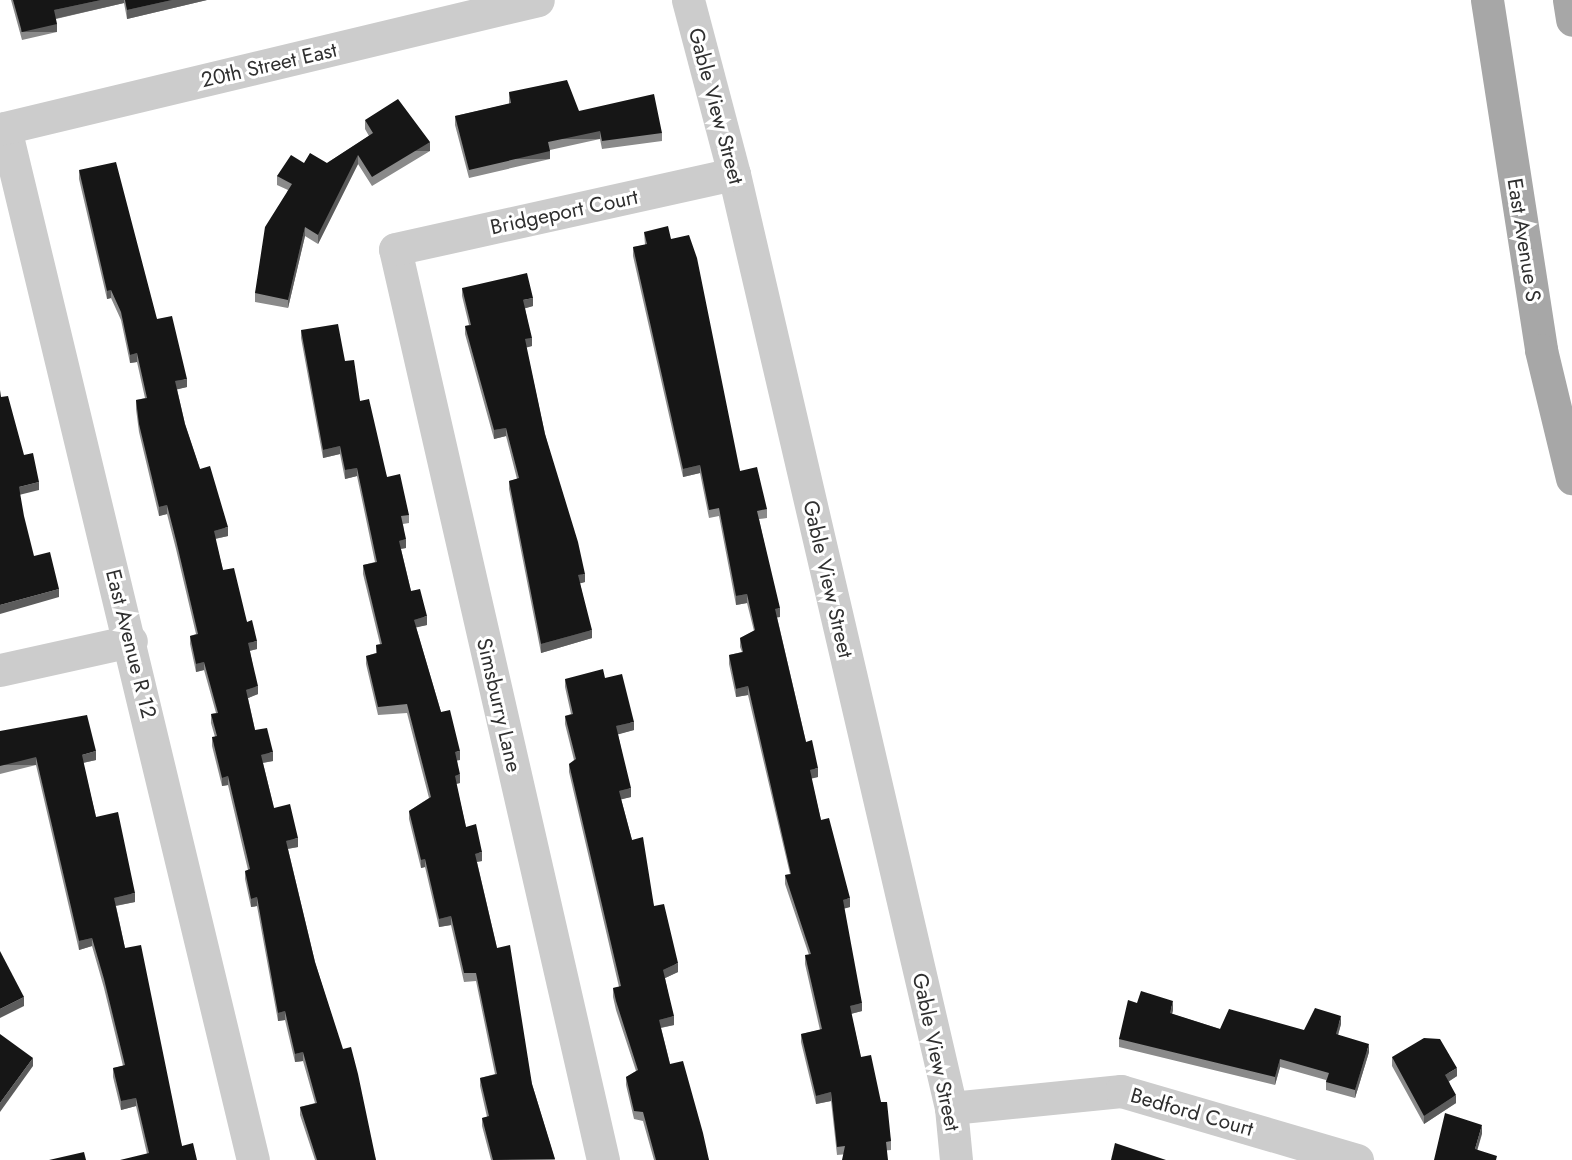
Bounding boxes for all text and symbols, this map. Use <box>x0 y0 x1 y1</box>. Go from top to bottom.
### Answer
street label: Gable View Street <box>683 25 749 187</box>
street label: 20th Street East <box>199 37 339 93</box>
street label: East Avenue S <box>1502 176 1546 304</box>
street label: Bridgeport Court <box>488 184 640 240</box>
street label: Gable View Street <box>798 498 858 660</box>
street label: East Avenue R 12 <box>100 567 162 721</box>
street label: Simsburry Lane <box>471 636 527 774</box>
street label: Gable View Street <box>907 971 965 1133</box>
street label: Bedford Court <box>1128 1082 1256 1142</box>

